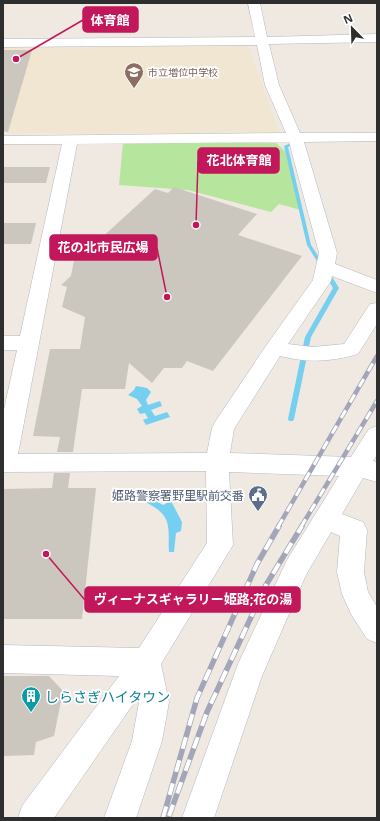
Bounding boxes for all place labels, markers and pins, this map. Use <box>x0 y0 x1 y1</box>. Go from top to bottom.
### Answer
callout: 体育館 <box>83 7 138 32</box>
school or university icon: 市立増位中学校 <box>123 61 145 89</box>
place label: 市立増位中学校 <box>148 65 218 79</box>
callout: 花北体育館 <box>198 148 279 173</box>
callout: 花の北市民広場 <box>50 235 157 260</box>
public building icon: 姫路警察署野里駅前交番 <box>247 484 269 512</box>
place label: 姫路警察署野里駅前交番 <box>112 487 244 504</box>
callout: ヴィーナスギャラリー姫路;花の湯 <box>85 587 300 612</box>
building icon: しらさぎハイタウン <box>20 685 42 713</box>
place label: しらさぎハイタウン <box>45 687 170 706</box>

